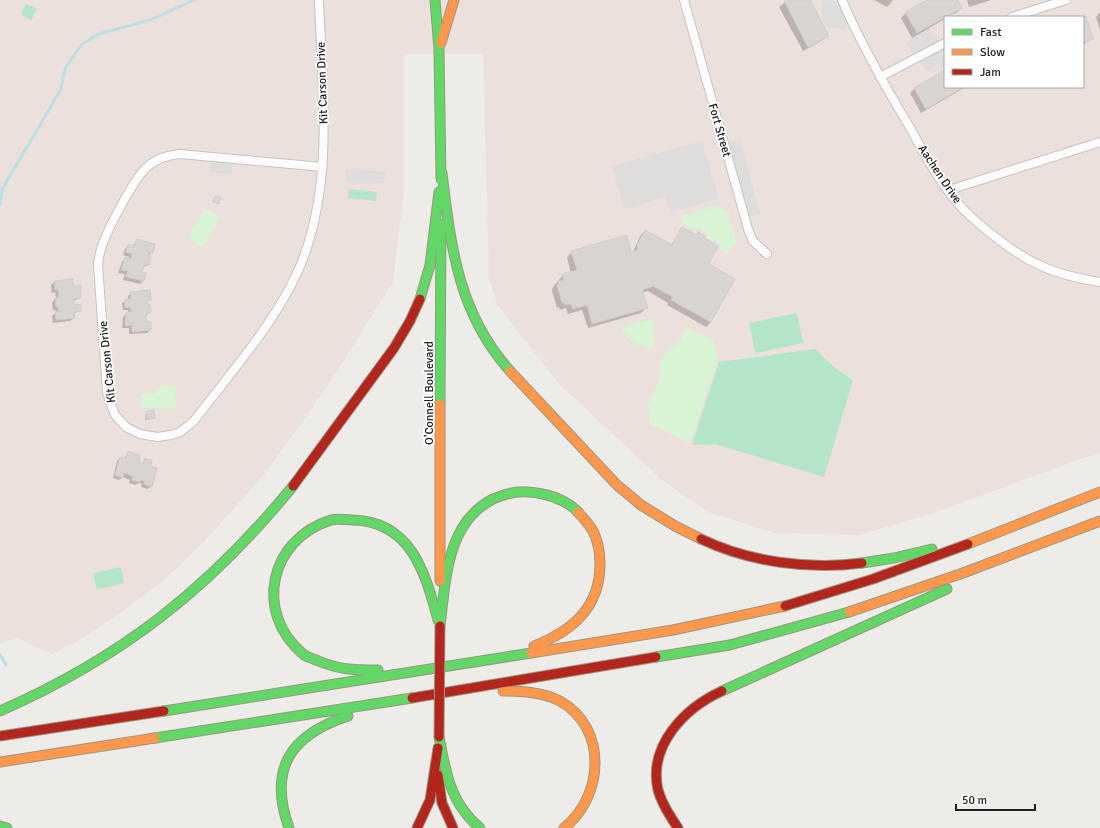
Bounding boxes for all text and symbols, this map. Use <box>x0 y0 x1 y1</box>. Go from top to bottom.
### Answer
legend <box>944 16 1084 88</box>
text: Fast <box>980 25 1001 40</box>
street label: Kit Carson Drive <box>314 42 331 124</box>
text: Slow <box>980 45 1005 60</box>
text: Jam <box>980 65 1001 80</box>
street label: Fort Street <box>705 102 734 159</box>
street label: Aachen Drive <box>914 142 965 206</box>
street label: Kit Carson Drive <box>96 320 119 404</box>
street label: O'Connell Boulevard <box>422 341 437 445</box>
scale bar <box>956 786 1035 812</box>
text: 50 m <box>962 793 987 808</box>

